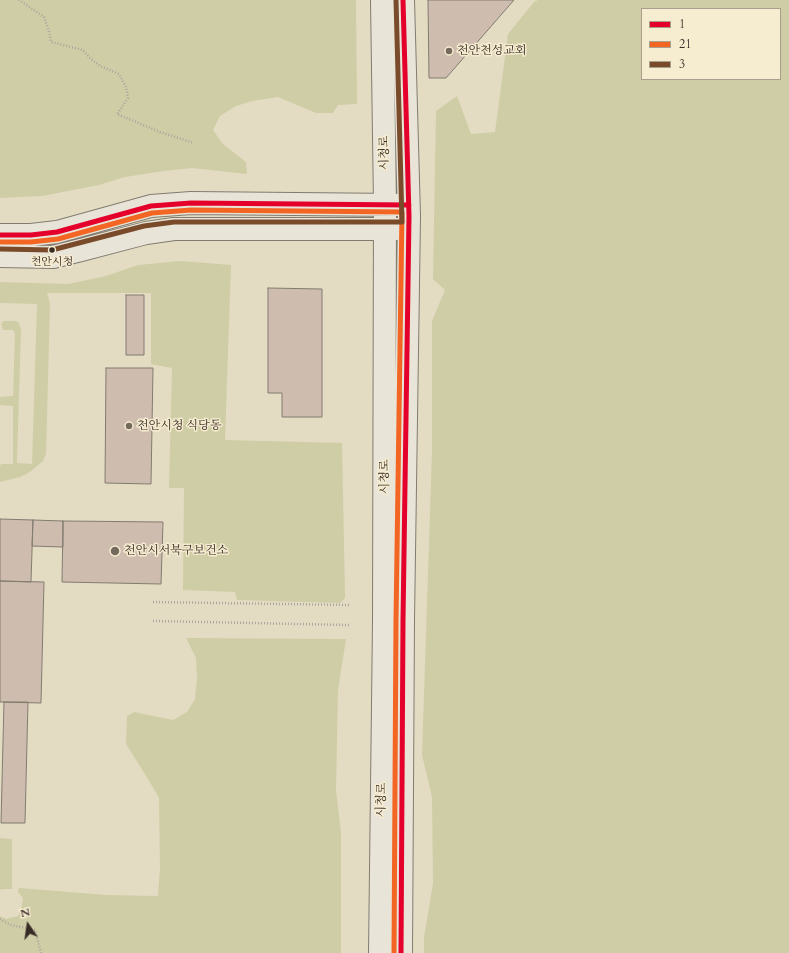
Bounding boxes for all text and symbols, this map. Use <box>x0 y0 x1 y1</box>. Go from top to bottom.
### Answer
legend <box>641 8 781 80</box>
text: 1 <box>679 16 685 32</box>
text: 21 <box>679 36 691 52</box>
place label: 천안천성교회 <box>457 44 527 58</box>
marker: 천안천성교회 <box>444 46 454 56</box>
text: 3 <box>679 56 685 72</box>
street label: 시청로 <box>377 135 393 171</box>
marker: 천안시청 <box>47 245 57 255</box>
place label: 천안시청 <box>31 255 73 269</box>
place label: 천안시청 식당동 <box>137 419 221 433</box>
marker: 천안시청 식당동 <box>124 421 134 431</box>
street label: 시청로 <box>378 460 392 494</box>
place label: 천안시서북구보건소 <box>124 544 228 558</box>
marker: 천안시서북구보건소 <box>109 545 121 557</box>
street label: 시청로 <box>374 782 390 818</box>
text: N <box>19 904 32 921</box>
north arrow <box>8 905 48 945</box>

